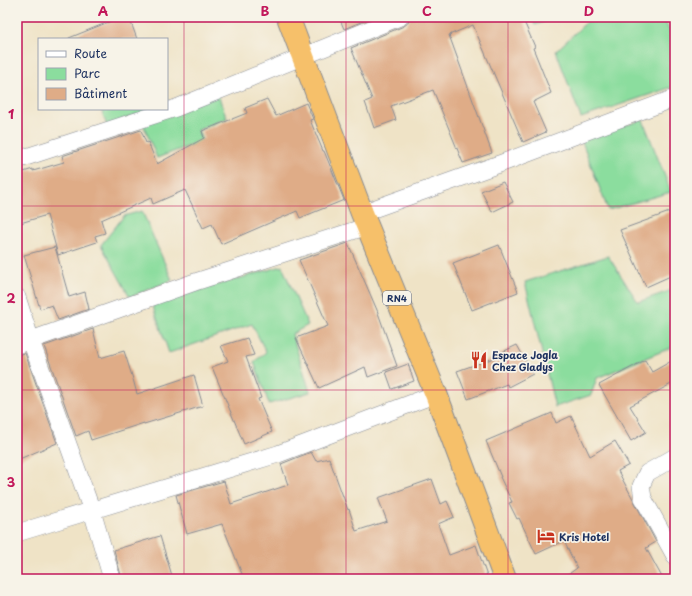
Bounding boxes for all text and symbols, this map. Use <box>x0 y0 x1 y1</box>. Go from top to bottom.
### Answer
text: A <box>98 1 108 20</box>
text: B <box>261 1 270 20</box>
text: C <box>422 1 432 20</box>
text: D <box>584 1 594 20</box>
legend <box>38 38 168 110</box>
text: Route <box>74 44 107 62</box>
text: Parc <box>74 64 100 82</box>
text: Bâtiment <box>74 84 127 102</box>
text: 1 <box>8 104 14 123</box>
text: 2 <box>6 288 16 307</box>
road number: RN4 <box>383 291 411 305</box>
place label: Espace Jogla Chez Gladys <box>492 347 558 374</box>
restaurant icon: Espace Jogla Chez Gladys <box>469 350 489 370</box>
text: 3 <box>7 472 16 491</box>
hotel icon: Kris Hotel <box>536 526 556 546</box>
place label: Kris Hotel <box>559 529 609 544</box>

